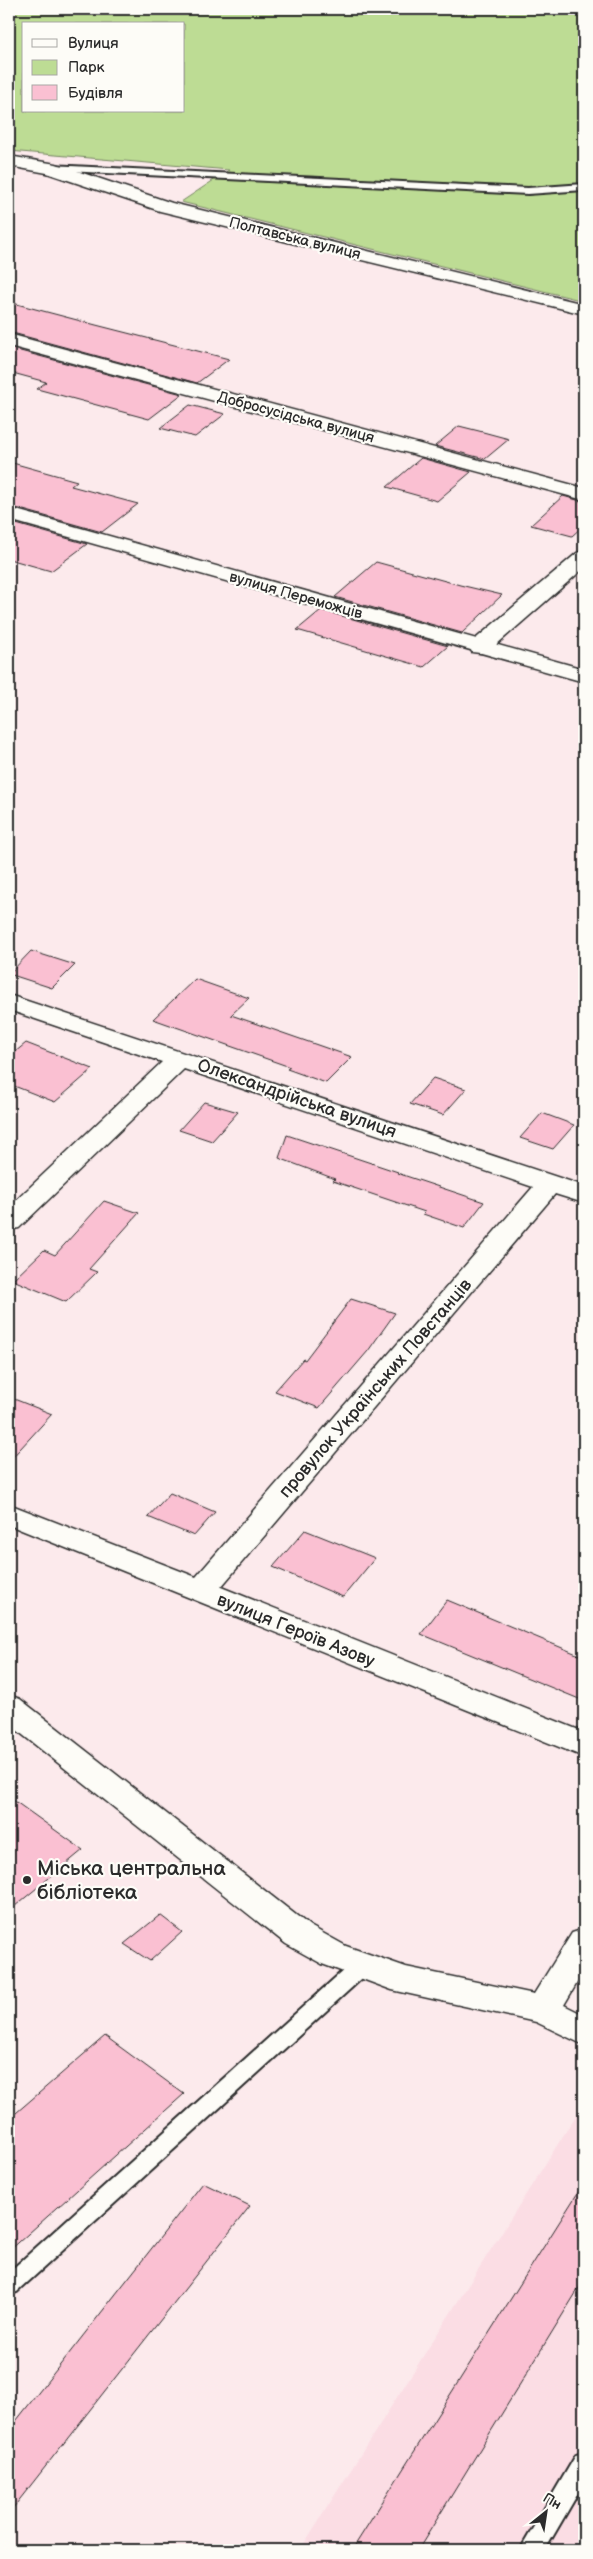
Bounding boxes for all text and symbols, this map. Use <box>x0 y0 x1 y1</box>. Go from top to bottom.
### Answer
legend <box>22 22 185 112</box>
text: Вулиця <box>68 34 119 53</box>
text: Парк <box>68 58 105 77</box>
text: Будівля <box>68 84 123 103</box>
street label: Полтавська вулиця <box>227 213 363 264</box>
street label: Добросусідська вулиця <box>215 387 376 448</box>
street label: вулиця Переможців <box>227 567 365 624</box>
street label: Олександрійська вулиця <box>195 1055 399 1142</box>
street label: провулок Українських Повстанців <box>275 1274 477 1502</box>
street label: вулиця Героїв Азову <box>214 1589 378 1672</box>
place label: Міська центральна бібліотека <box>37 1856 227 1905</box>
marker: Міська центральна бібліотека <box>21 1874 33 1886</box>
north arrow <box>520 2486 570 2536</box>
text: Пн <box>540 2489 565 2513</box>

